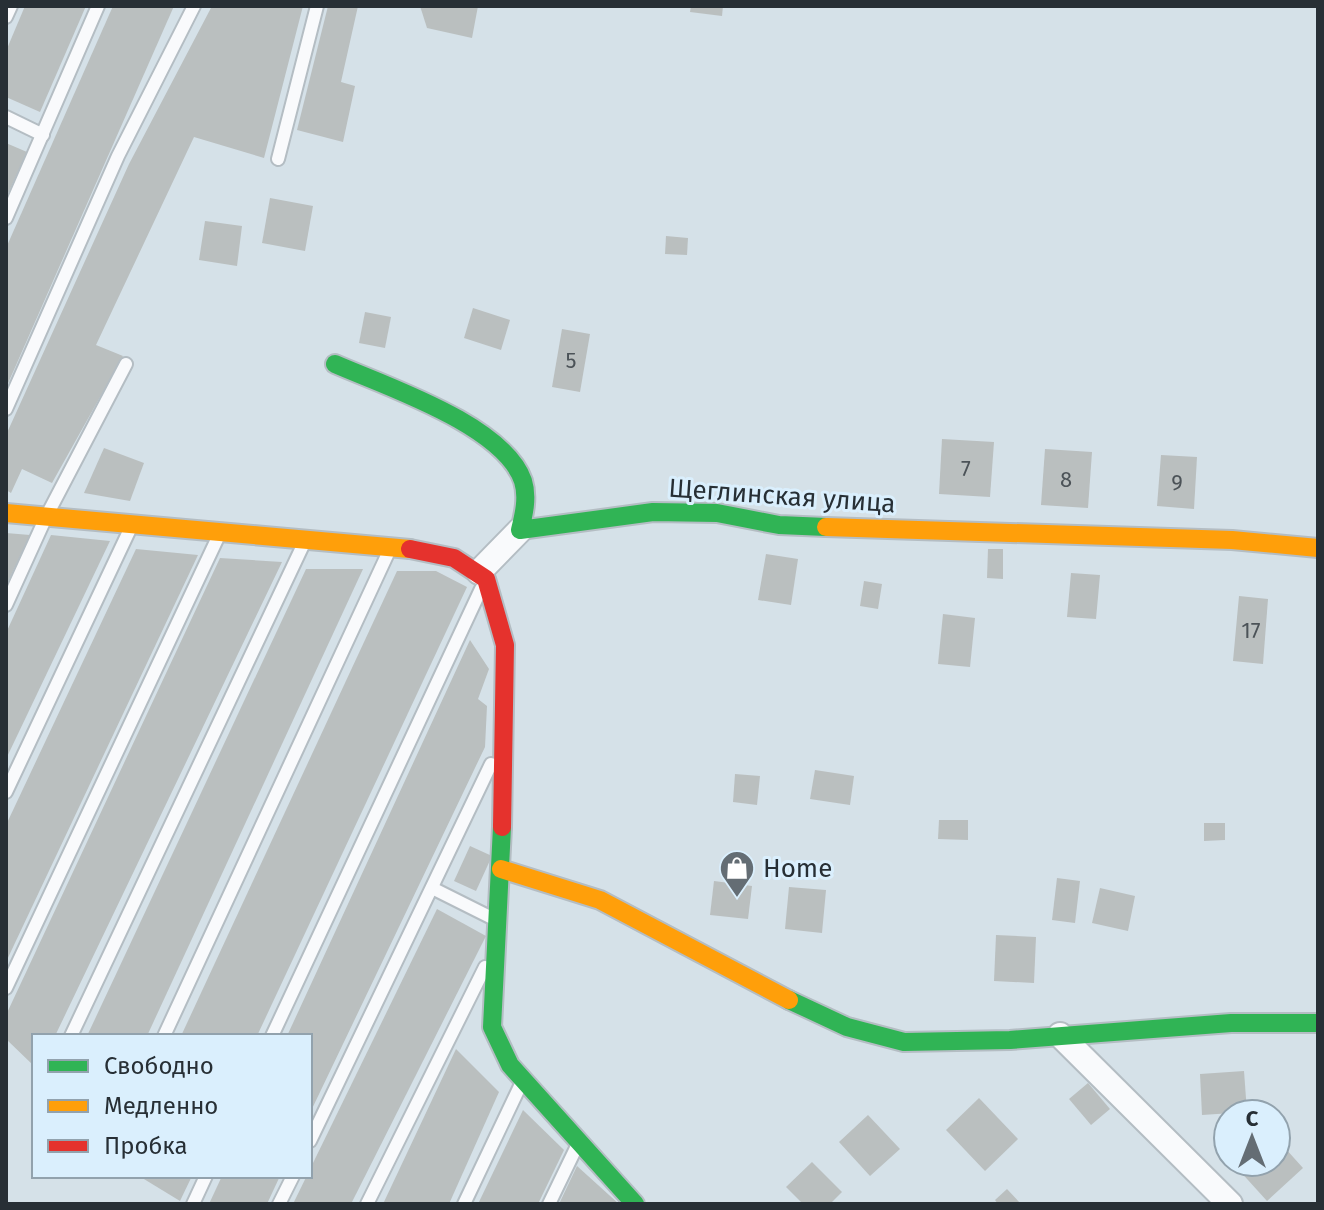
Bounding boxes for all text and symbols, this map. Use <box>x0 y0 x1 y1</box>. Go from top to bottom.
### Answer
house number: 5 <box>565 347 577 374</box>
house number: 7 <box>961 455 971 482</box>
house number: 8 <box>1060 466 1072 493</box>
house number: 9 <box>1171 469 1183 496</box>
street label: Щеглинская улица <box>667 473 897 519</box>
house number: 17 <box>1241 617 1261 644</box>
shop icon: Home <box>718 849 756 899</box>
place label: Home <box>763 853 832 884</box>
legend <box>32 1034 312 1178</box>
text: Свободно <box>104 1052 214 1080</box>
text: Медленно <box>104 1092 218 1120</box>
north arrow <box>1212 1098 1292 1178</box>
text: С <box>1246 1105 1259 1132</box>
text: Пробка <box>104 1132 188 1160</box>

